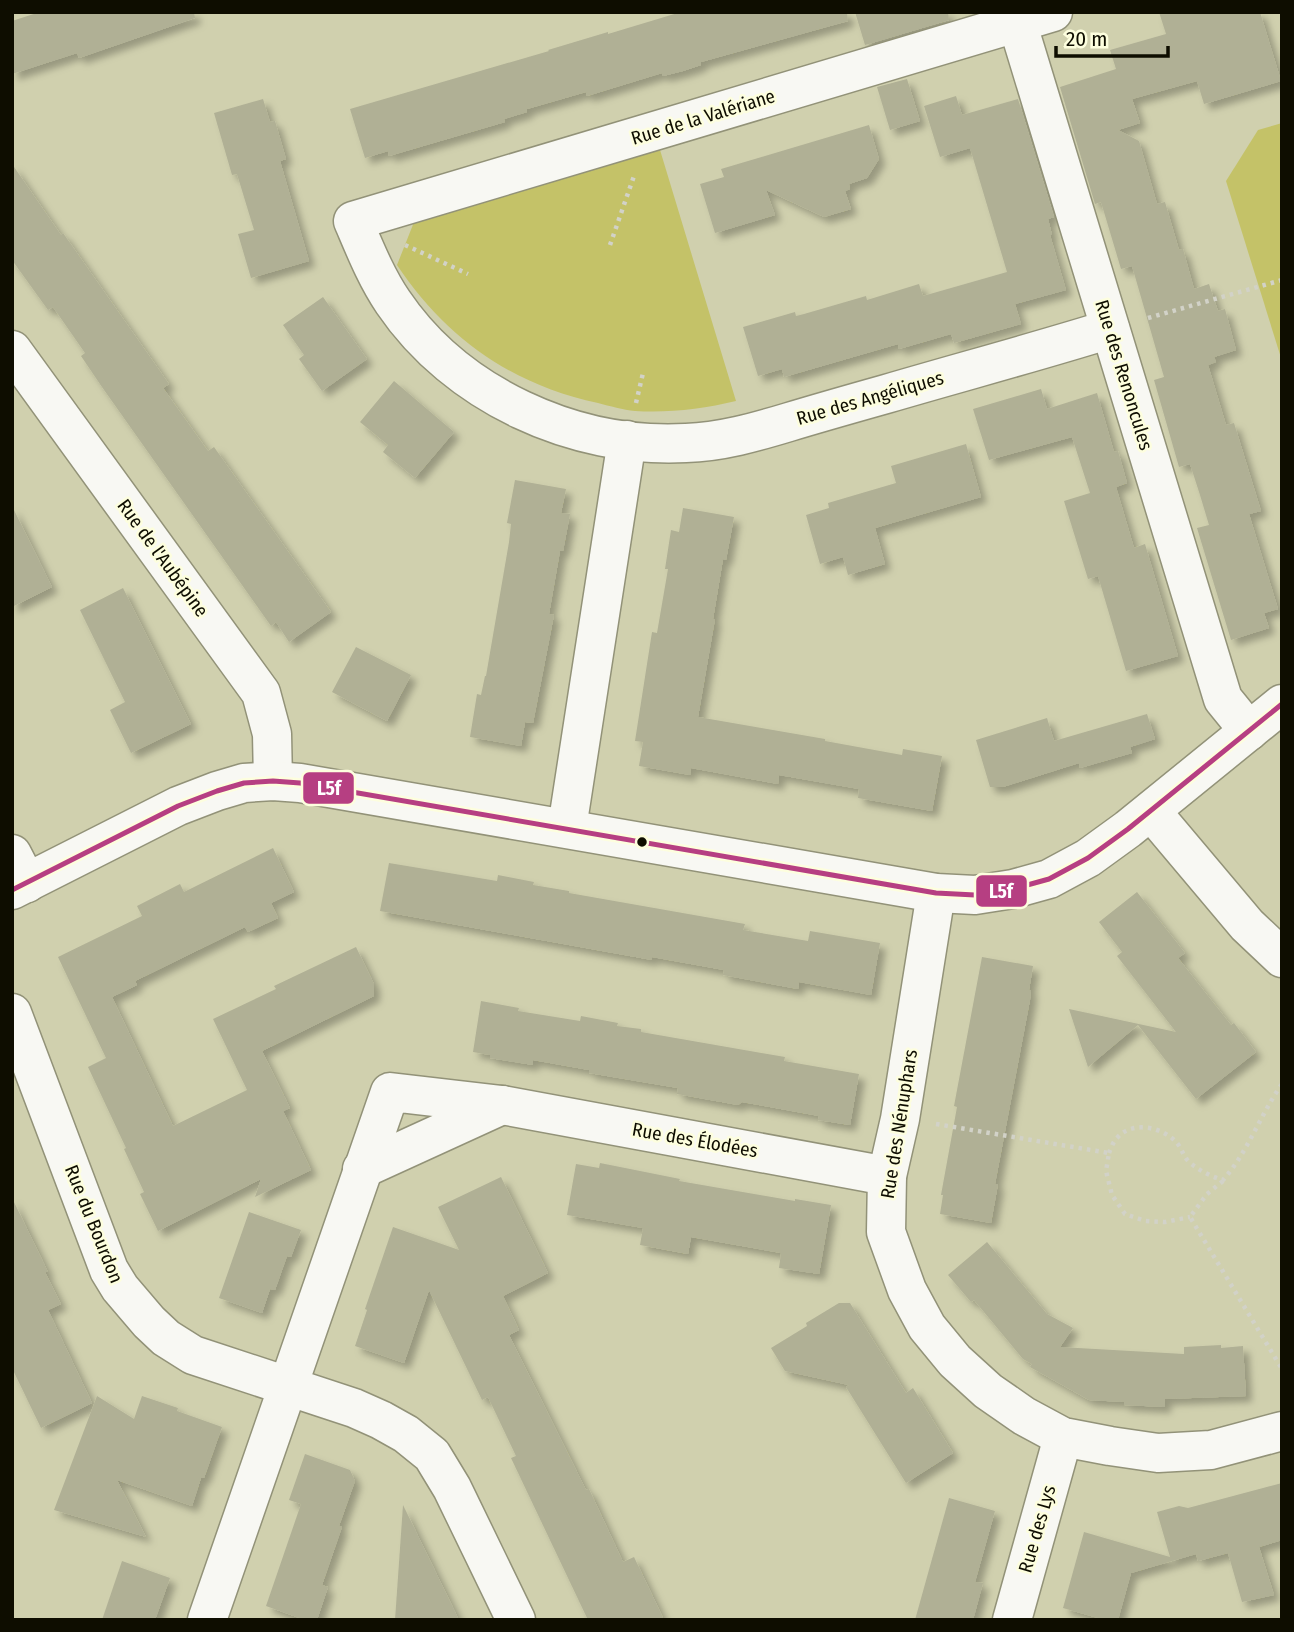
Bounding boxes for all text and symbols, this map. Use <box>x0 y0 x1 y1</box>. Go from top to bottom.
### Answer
scale bar <box>1056 14 1168 58</box>
text: 20 m <box>1066 26 1107 52</box>
street label: Rue de la Valériane <box>628 84 778 150</box>
street label: Rue des Renoncules <box>1090 297 1158 453</box>
street label: Rue des Angéliques <box>794 366 946 430</box>
street label: Rue de l'Aubépine <box>113 495 213 621</box>
line badge: L5f <box>302 771 355 805</box>
text: L5f <box>317 777 343 800</box>
unlabelled marker <box>635 835 649 849</box>
line badge: L5f <box>975 874 1028 908</box>
text: L5f <box>989 880 1015 903</box>
street label: Rue des Nénuphars <box>876 1048 922 1200</box>
street label: Rue des Élodées <box>630 1118 760 1162</box>
street label: Rue du Bourdon <box>60 1162 128 1286</box>
street label: Rue des Lys <box>1014 1483 1060 1575</box>

